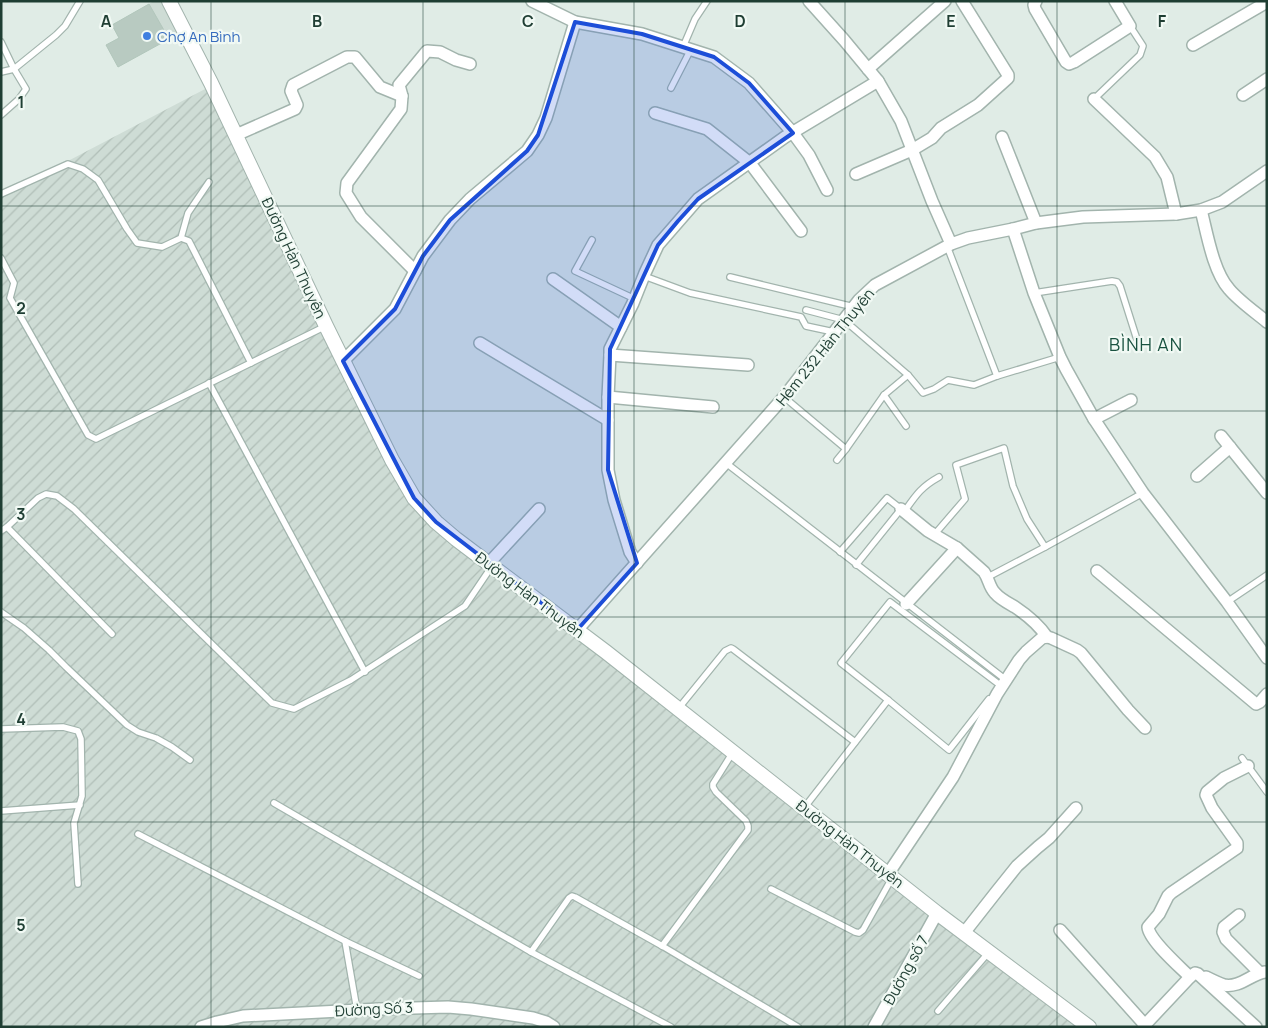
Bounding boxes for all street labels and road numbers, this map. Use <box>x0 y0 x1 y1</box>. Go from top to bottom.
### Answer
street label: Đường Hàn Thuyên <box>257 194 331 322</box>
street label: Hẻm 232 Hàn Thuyên <box>771 284 879 410</box>
street label: Đường Hàn Thuyên <box>471 547 589 643</box>
street label: Đường Hàn Thuyên <box>792 795 908 893</box>
street label: Đường số 7 <box>878 932 934 1008</box>
street label: Đường Số 3 <box>334 996 414 1022</box>

